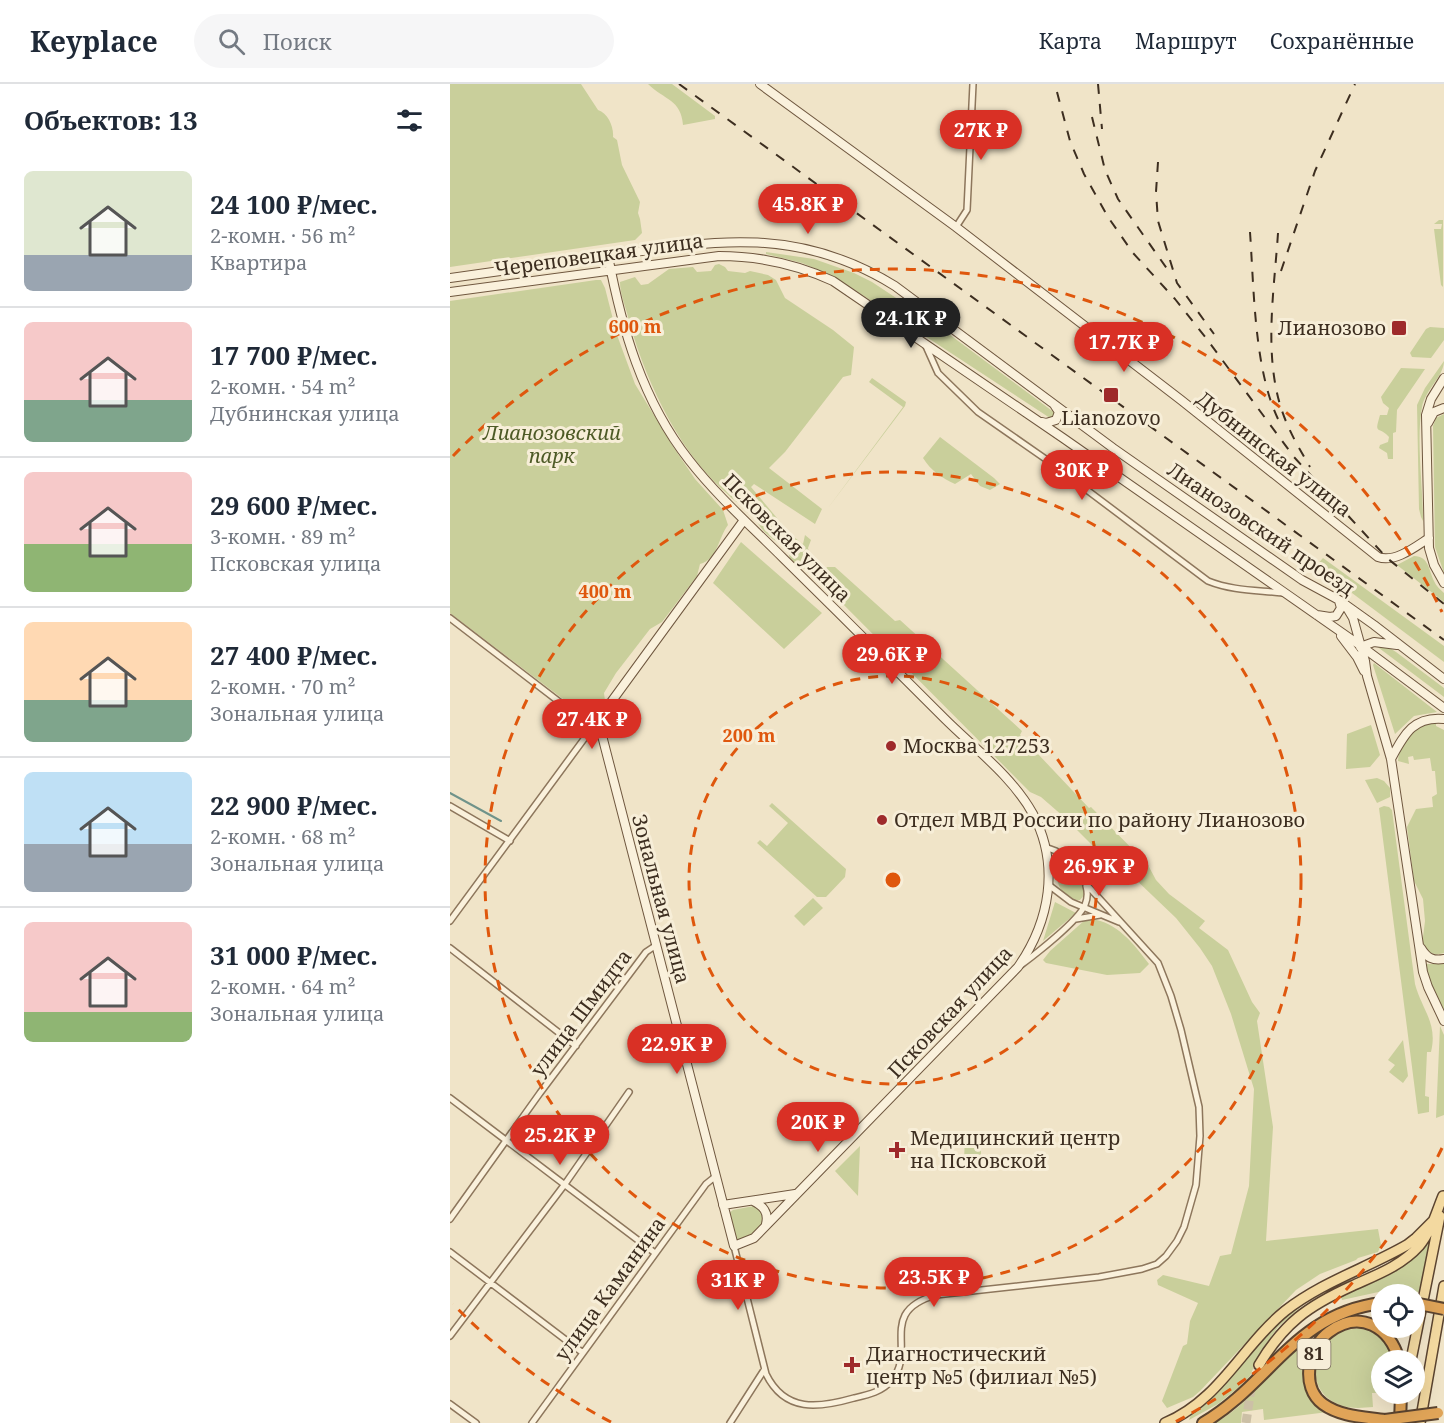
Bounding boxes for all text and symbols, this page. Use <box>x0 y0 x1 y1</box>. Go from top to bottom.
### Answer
search box <box>194 14 614 68</box>
text: Keyplace <box>30 22 158 60</box>
icon: search <box>215 25 248 58</box>
text: Поиск <box>263 26 331 56</box>
text: Карта <box>1039 27 1102 55</box>
text: Маршрут <box>1135 27 1237 55</box>
text: Сохранённые <box>1270 27 1414 55</box>
text: Объектов: 13 <box>24 102 198 138</box>
icon: filters <box>393 104 426 137</box>
pin: 27K ₽ <box>939 110 1023 161</box>
text: 27K ₽ <box>954 116 1008 143</box>
pin: 45.8K ₽ <box>753 184 863 235</box>
text: 24 100 ₽/мес. <box>210 186 378 222</box>
text: 45.8K ₽ <box>772 190 844 217</box>
icon: home <box>72 195 144 267</box>
text: 2-комн. · 56 m² <box>210 222 356 249</box>
street label: Череповецкая улица <box>493 226 705 283</box>
text: Квартира <box>210 249 307 276</box>
pin: 24.1K ₽ <box>856 298 966 349</box>
text: 24.1K ₽ <box>875 304 947 331</box>
text: 600 m <box>609 314 662 338</box>
place label: Лианозово <box>1278 314 1386 341</box>
marker: Лианозово <box>1390 319 1408 337</box>
pin: 17.7K ₽ <box>1069 322 1179 373</box>
text: 17.7K ₽ <box>1088 328 1160 355</box>
text: 17 700 ₽/мес. <box>210 337 378 373</box>
icon: home <box>72 346 144 418</box>
text: 2-комн. · 54 m² <box>210 373 356 400</box>
street label: Дубнинская улица <box>1191 385 1357 523</box>
marker: Lianozovo <box>1102 386 1120 404</box>
text: Дубнинская улица <box>210 400 400 427</box>
place label: Lianozovo <box>1061 404 1161 431</box>
park label: Лианозовский парк <box>482 419 621 469</box>
pin: 30K ₽ <box>1040 450 1124 501</box>
text: 30K ₽ <box>1055 456 1109 483</box>
street label: Лианозовский проезд <box>1162 456 1360 601</box>
street label: Псковская улица <box>717 467 858 608</box>
text: 29 600 ₽/мес. <box>210 487 378 523</box>
icon: home <box>72 496 144 568</box>
text: 3-комн. · 89 m² <box>210 523 356 550</box>
text: Псковская улица <box>210 550 381 577</box>
text: 400 m <box>579 579 632 603</box>
pin: 29.6K ₽ <box>837 634 947 685</box>
text: 27 400 ₽/мес. <box>210 637 378 673</box>
text: 29.6K ₽ <box>856 640 928 667</box>
icon: home <box>72 646 144 718</box>
text: 2-комн. · 70 m² <box>210 673 356 700</box>
pin: 27.4K ₽ <box>537 699 647 750</box>
text: Зональная улица <box>210 700 384 727</box>
text: 27.4K ₽ <box>556 705 628 732</box>
text: 200 m <box>723 723 776 747</box>
place label: Москва 127253 <box>903 732 1050 759</box>
marker: Москва 127253 <box>884 739 898 753</box>
text: 22 900 ₽/мес. <box>210 787 378 823</box>
icon: home <box>72 796 144 868</box>
place label: Отдел МВД России по району Лианозово <box>894 806 1305 833</box>
street label: Зональная улица <box>626 811 697 987</box>
marker: Отдел МВД России по району Лианозово <box>875 813 889 827</box>
text: 2-комн. · 68 m² <box>210 823 356 850</box>
pin: 26.9K ₽ <box>1044 846 1154 897</box>
text: Зональная улица <box>210 850 384 877</box>
text: 26.9K ₽ <box>1063 852 1135 879</box>
centre of rings <box>883 870 903 890</box>
text: 31 000 ₽/мес. <box>210 937 378 973</box>
street label: Псковская улица <box>881 940 1018 1084</box>
street label: улица Шмидта <box>524 944 637 1082</box>
icon: home <box>72 946 144 1018</box>
text: 2-комн. · 64 m² <box>210 973 356 1000</box>
text: Зональная улица <box>210 1000 384 1027</box>
pin: 22.9K ₽ <box>622 1024 732 1075</box>
text: 22.9K ₽ <box>641 1030 713 1057</box>
pin: 20K ₽ <box>776 1102 860 1153</box>
text: 20K ₽ <box>791 1108 845 1135</box>
pin: 25.2K ₽ <box>505 1115 615 1166</box>
text: 25.2K ₽ <box>524 1121 596 1148</box>
place label: Медицинский центр на Псковской <box>910 1124 1120 1174</box>
marker: Медицинский центр на Псковской <box>888 1141 906 1159</box>
street label: улица Каманина <box>548 1211 671 1366</box>
pin: 23.5K ₽ <box>879 1257 989 1308</box>
pin: 31K ₽ <box>696 1260 780 1311</box>
text: 23.5K ₽ <box>898 1263 970 1290</box>
text: 31K ₽ <box>711 1266 765 1293</box>
map controls <box>1371 1284 1425 1404</box>
button: locate <box>1371 1284 1425 1338</box>
road number: 81 <box>1298 1339 1330 1369</box>
place label: Диагностический центр №5 (филиал №5) <box>866 1340 1097 1390</box>
button: layers <box>1371 1350 1425 1404</box>
marker: Диагностический центр №5 (филиал №5) <box>843 1356 861 1374</box>

